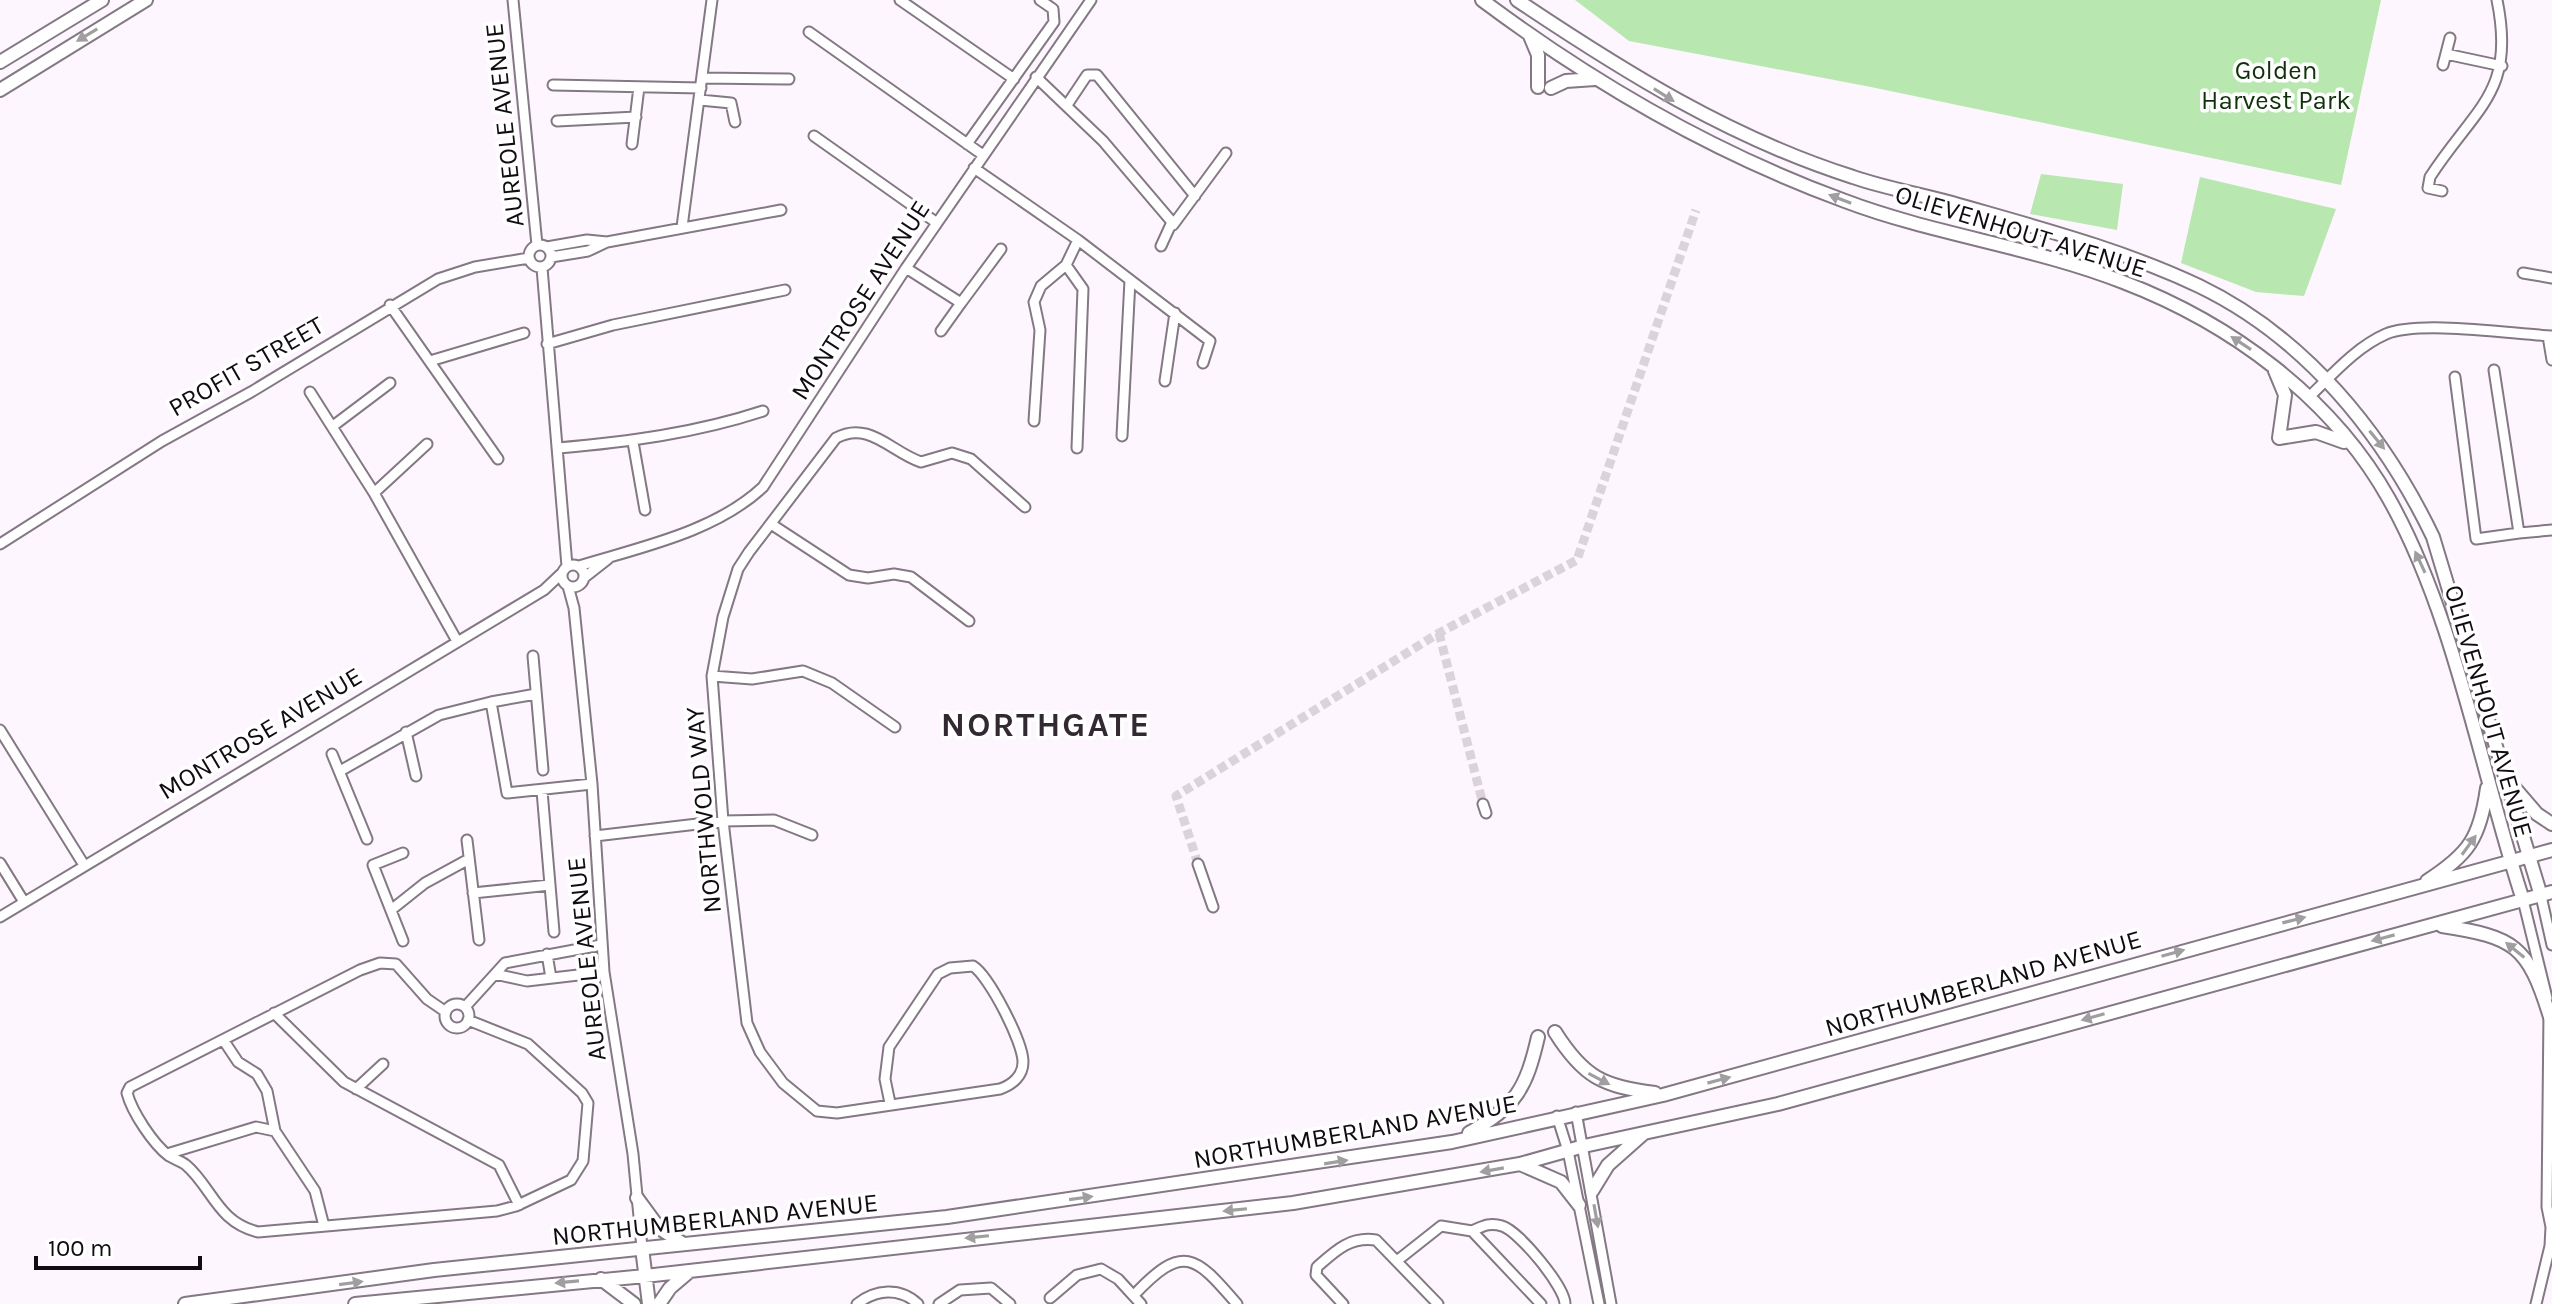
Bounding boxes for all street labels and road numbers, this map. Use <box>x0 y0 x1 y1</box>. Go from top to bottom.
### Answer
street label: AUREOLE AVENUE <box>478 21 531 229</box>
street label: OLIEVENHOUT AVENUE <box>1892 178 2150 284</box>
street label: MONTROSE AVENUE <box>784 195 936 406</box>
street label: PROFIT STREET <box>163 309 329 423</box>
street label: OLIEVENHOUT AVENUE <box>2438 581 2539 841</box>
street label: MONTROSE AVENUE <box>153 660 368 806</box>
street label: NORTHWOLD WAY <box>679 705 728 915</box>
street label: AUREOLE AVENUE <box>560 855 613 1063</box>
street label: NORTHUMBERLAND AVENUE <box>1821 923 2145 1044</box>
street label: NORTHUMBERLAND AVENUE <box>1191 1088 1519 1175</box>
street label: NORTHUMBERLAND AVENUE <box>551 1187 880 1252</box>

